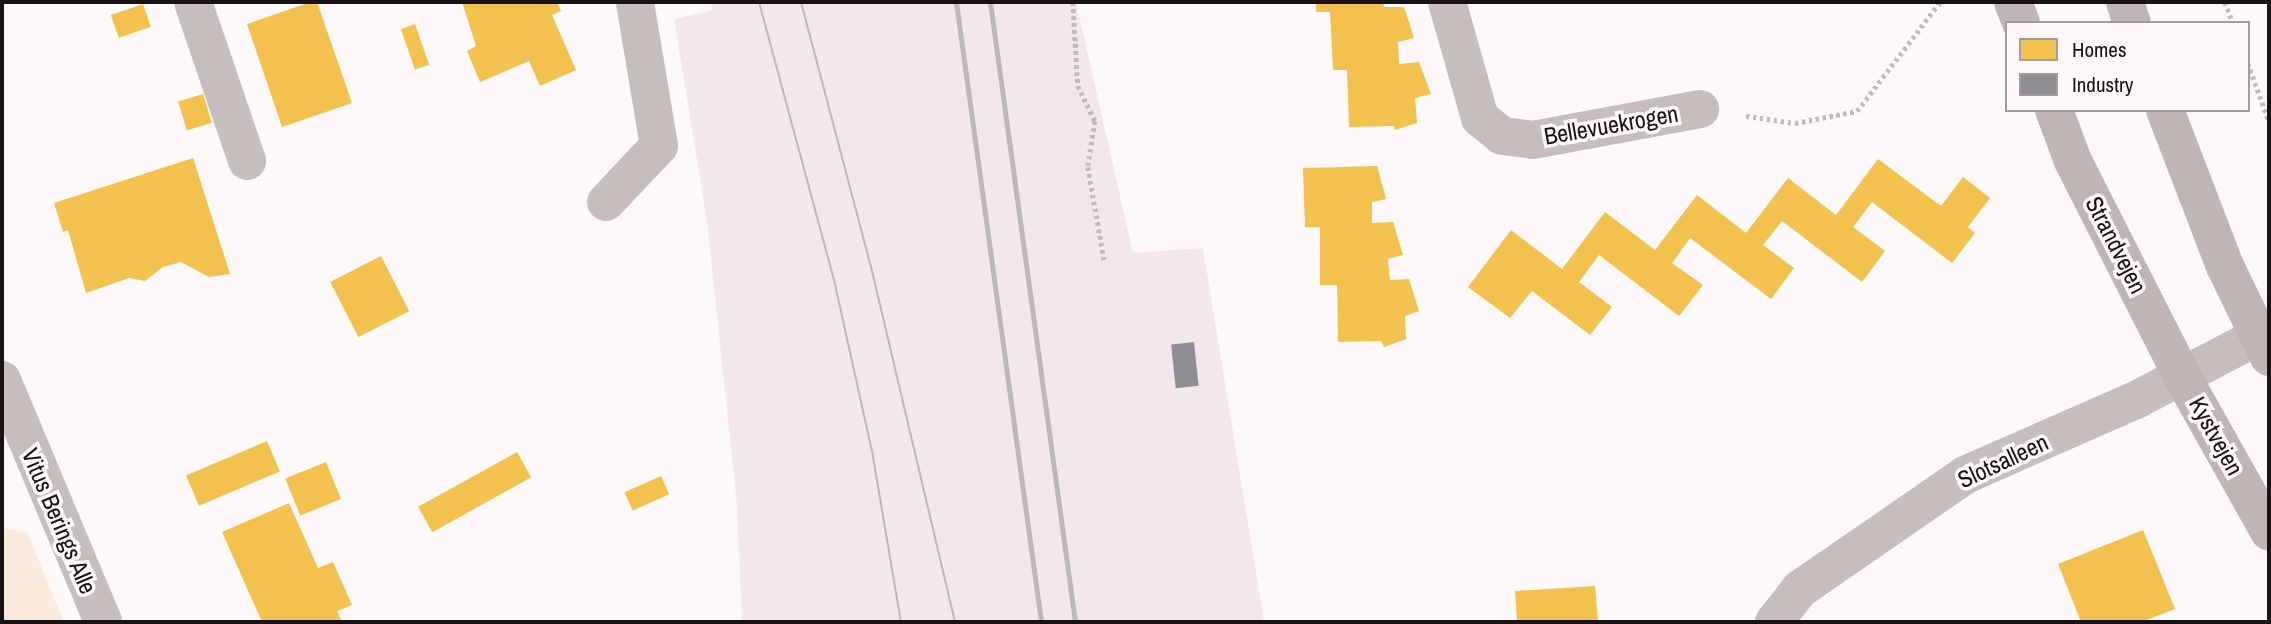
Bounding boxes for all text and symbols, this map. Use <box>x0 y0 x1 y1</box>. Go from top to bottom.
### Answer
legend <box>2005 21 2250 112</box>
text: Homes <box>2072 35 2127 64</box>
text: Industry <box>2072 70 2133 99</box>
street label: Bellevuekrogen <box>1542 99 1680 151</box>
street label: Strandvejen <box>2079 192 2153 298</box>
street label: Kystvejen <box>2183 392 2249 480</box>
street label: Slotsalleen <box>1953 428 2053 494</box>
street label: Vitus Berings Alle <box>15 444 103 598</box>

